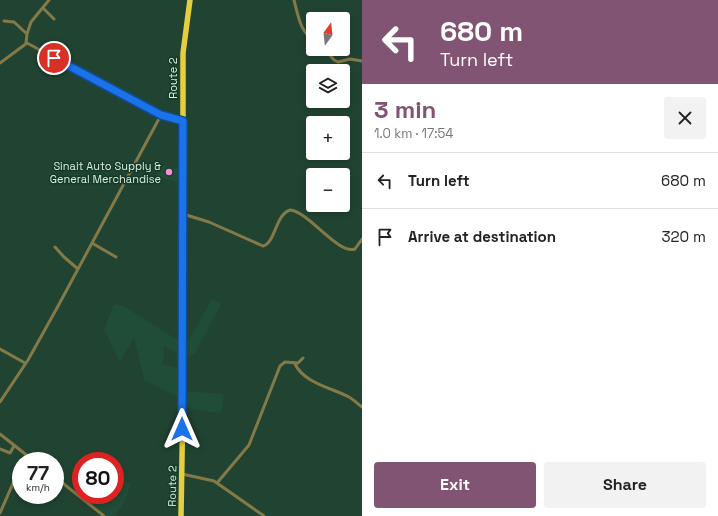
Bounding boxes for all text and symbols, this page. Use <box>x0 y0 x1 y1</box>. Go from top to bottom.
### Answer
north arrow <box>306 12 350 56</box>
map controls <box>306 12 350 212</box>
text: 680 m <box>440 13 523 49</box>
icon: left <box>374 16 426 68</box>
pin <box>37 41 71 75</box>
icon: arrive <box>43 47 65 69</box>
text: Turn left <box>440 48 513 71</box>
street label: Route 2 <box>166 57 180 99</box>
button: layers <box>306 64 350 108</box>
text: 3 min <box>374 94 436 125</box>
button: close <box>664 97 706 139</box>
button: + <box>306 116 350 160</box>
text: 1.0 km · 17:54 <box>374 125 453 142</box>
place label: Sinait Auto Supply & General Merchandise <box>50 159 161 186</box>
marker: Sinait Auto Supply & General Merchandise <box>164 167 174 177</box>
button: − <box>306 168 350 212</box>
icon: left <box>374 170 396 192</box>
text: Turn left <box>408 171 470 190</box>
text: 680 m <box>661 171 706 190</box>
icon: arrive <box>374 226 396 248</box>
text: Arrive at destination <box>408 227 556 246</box>
text: 320 m <box>662 227 706 246</box>
position arrow <box>161 408 203 450</box>
speed limit sign: 80 <box>72 452 124 504</box>
text: 77 <box>27 460 49 486</box>
button: Exit <box>374 462 536 508</box>
button: Share <box>544 462 706 508</box>
street label: Route 2 <box>165 465 179 507</box>
text: km/h <box>26 481 50 494</box>

